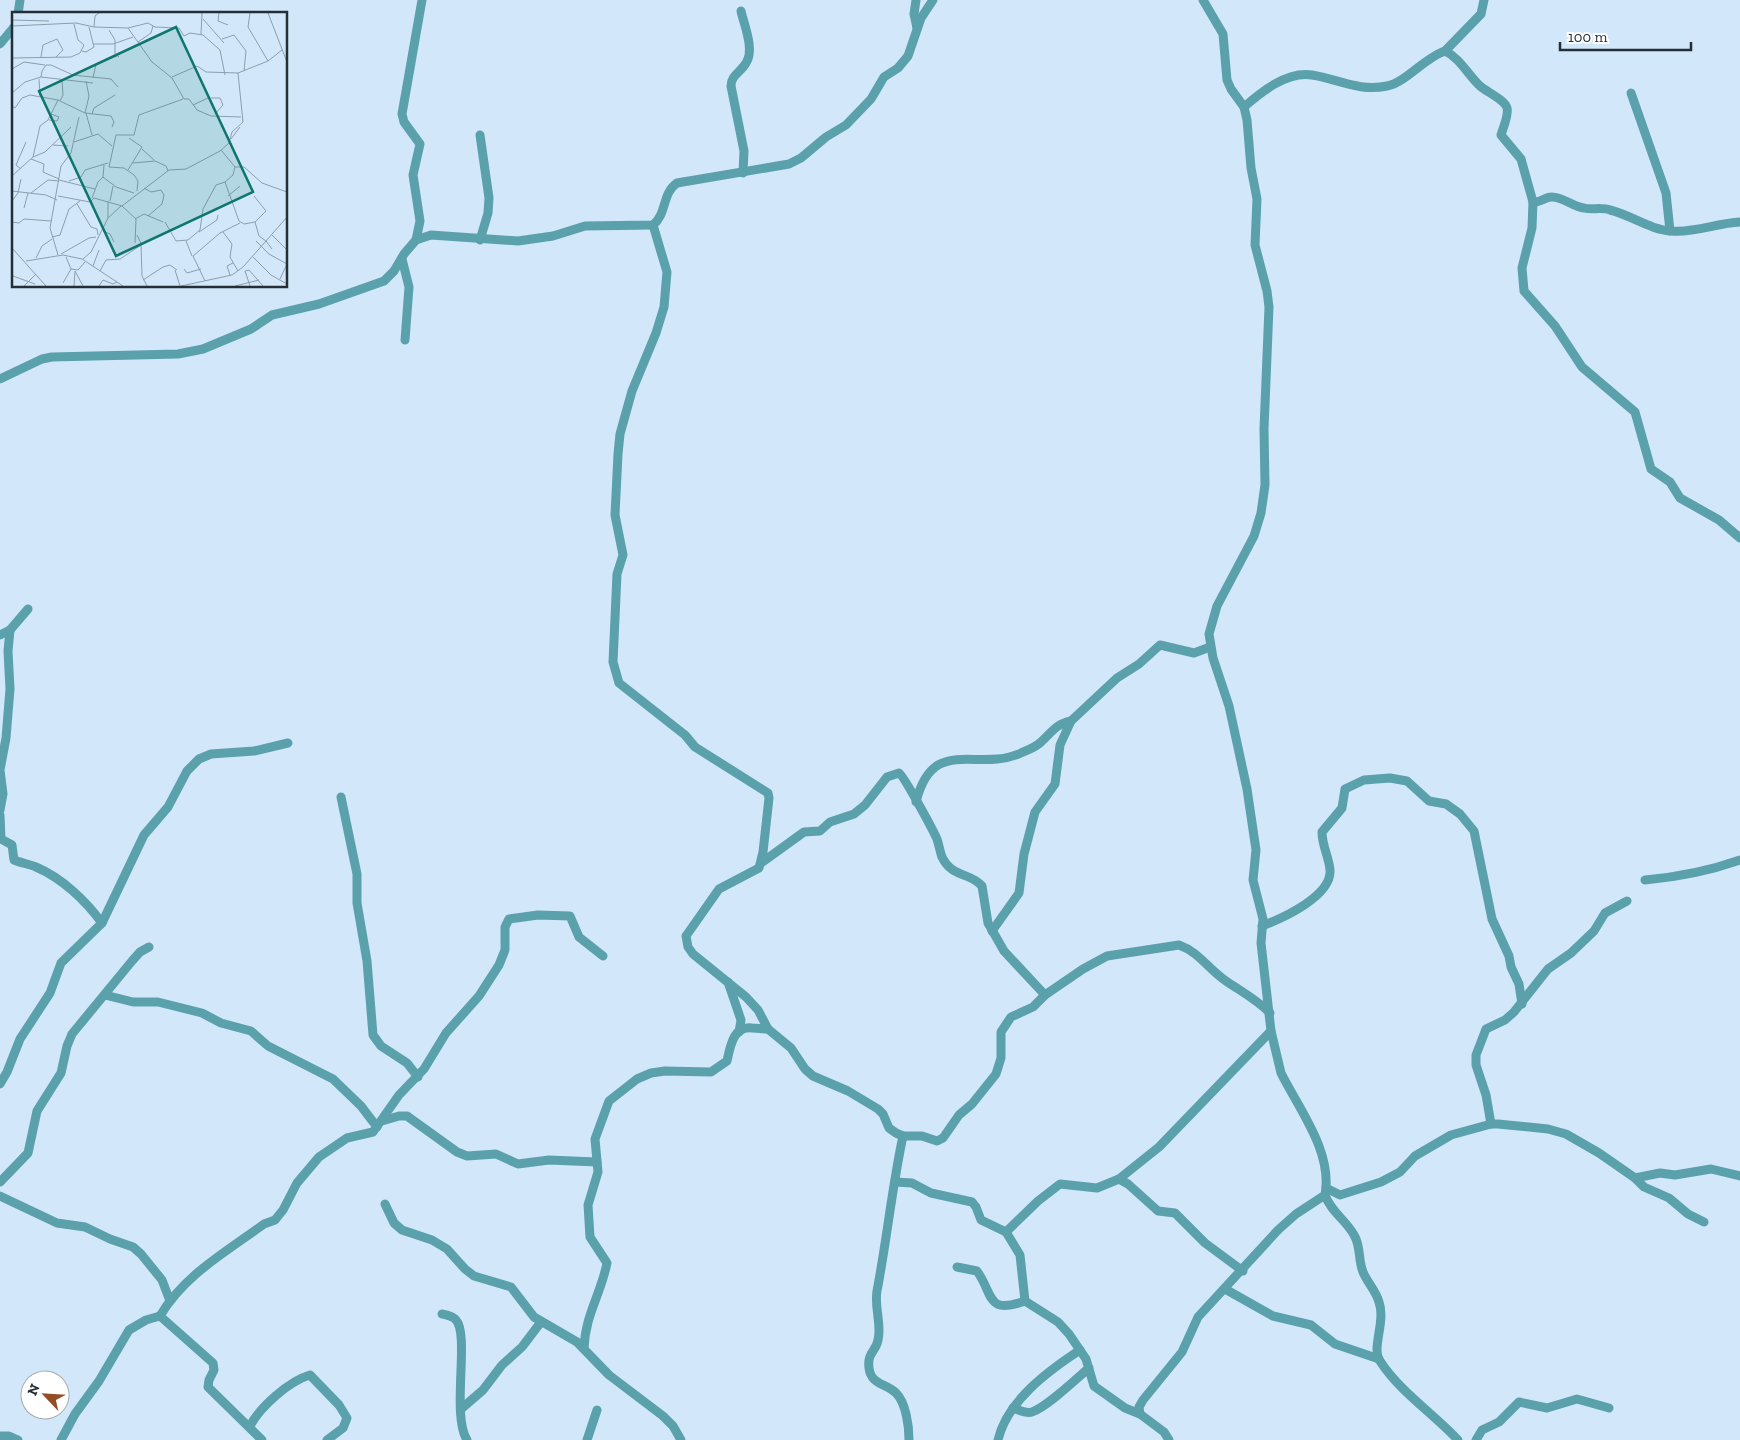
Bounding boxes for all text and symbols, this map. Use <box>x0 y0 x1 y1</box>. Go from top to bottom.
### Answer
inset map <box>12 12 288 288</box>
scale bar <box>1560 20 1691 52</box>
text: 100 m <box>1568 28 1607 46</box>
north arrow <box>20 1370 70 1420</box>
text: N <box>24 1381 44 1398</box>

